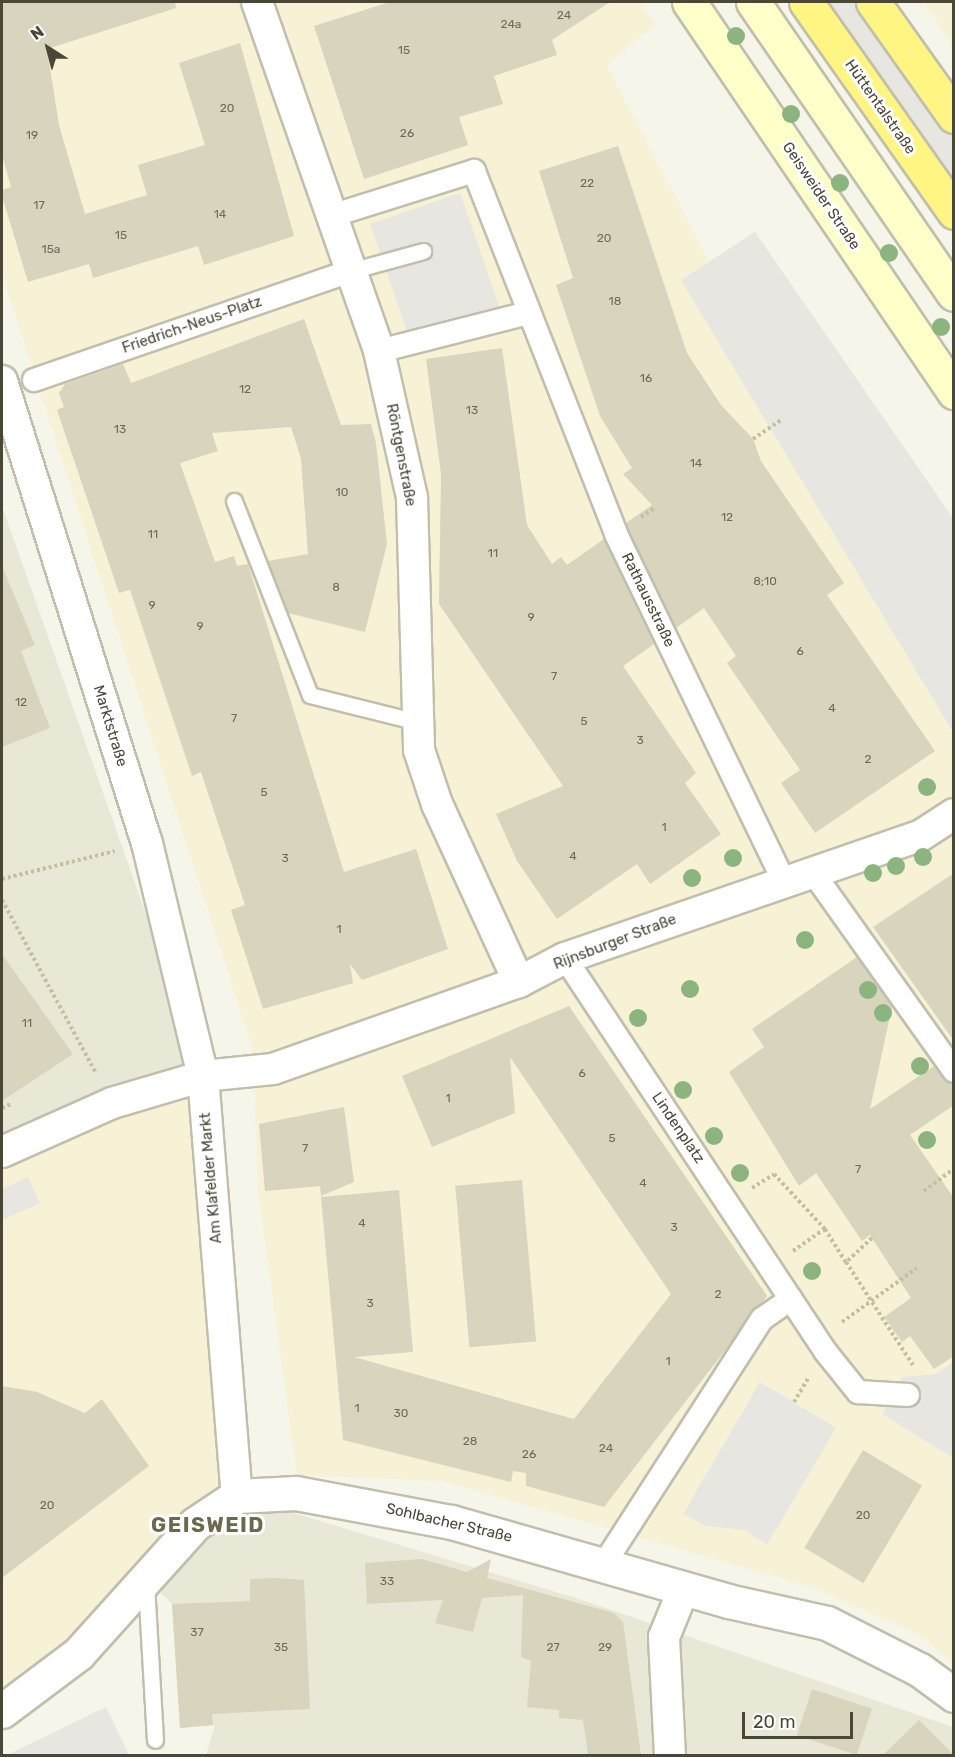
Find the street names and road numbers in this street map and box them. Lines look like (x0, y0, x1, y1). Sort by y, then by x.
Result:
street label: Hüttentalstraße (841, 56, 919, 158)
street label: Geisweider Straße (778, 139, 864, 253)
street label: Friedrich-Neus-Platz (120, 293, 264, 357)
street label: Röntgenstraße (382, 402, 420, 508)
street label: Rathausstraße (617, 550, 679, 650)
street label: Marktstraße (89, 683, 131, 769)
street label: Rijnsburger Straße (551, 910, 679, 974)
street label: Lindenplatz (648, 1089, 708, 1167)
street label: Am Klafelder Markt (196, 1112, 226, 1244)
street label: Sohlbacher Straße (384, 1500, 514, 1546)

